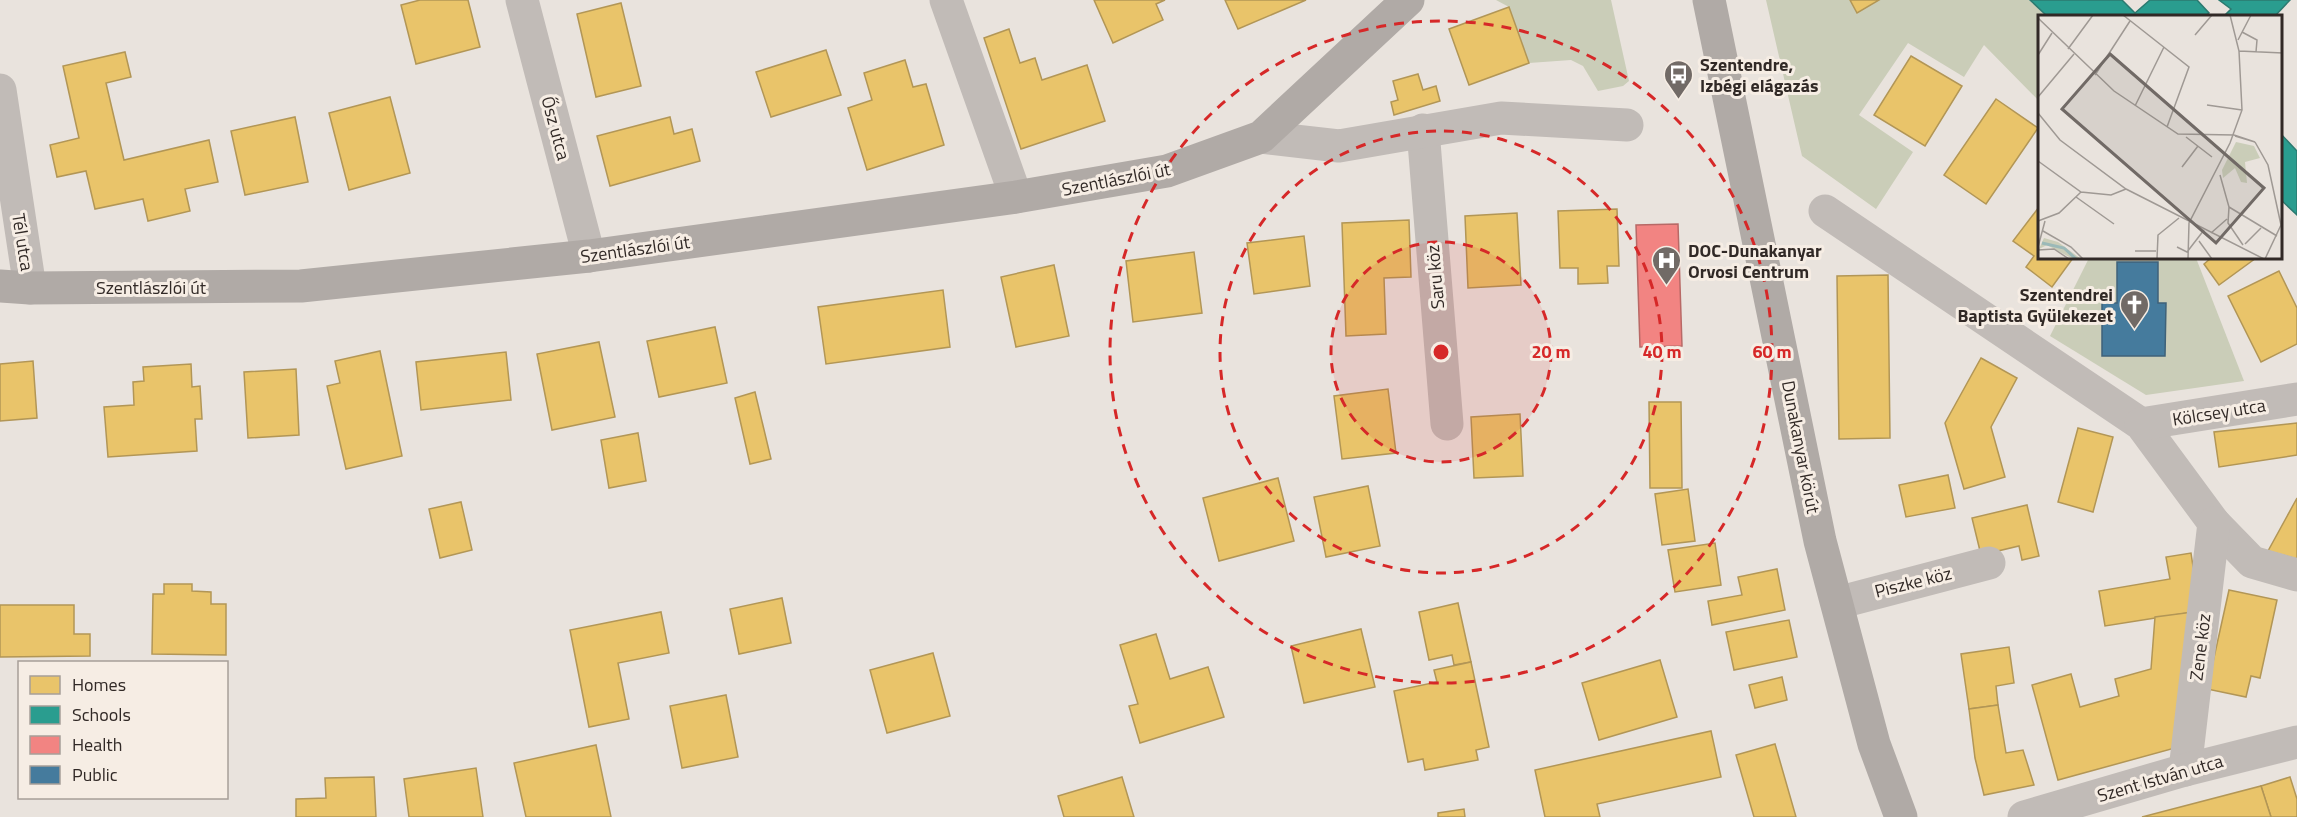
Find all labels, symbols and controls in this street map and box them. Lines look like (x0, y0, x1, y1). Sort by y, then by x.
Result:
inset map (2038, 15, 2282, 260)
place label: Szentendre, Izbégi elágazás (1700, 51, 1818, 99)
bus stop icon: Szentendre, Izbégi elágazás (1663, 58, 1695, 100)
street label: Ősz utca (535, 93, 577, 163)
street label: Szentlászlói út (1059, 155, 1173, 203)
street label: Tél utca (5, 211, 41, 273)
street label: Szentlászlói út (579, 228, 692, 270)
place label: DOC-Dunakanyar Orvosi Centrum (1688, 237, 1822, 285)
street label: Saru köz (1419, 244, 1451, 310)
hospital icon: DOC-Dunakanyar Orvosi Centrum (1651, 244, 1683, 286)
street label: Szentlászlói út (96, 274, 207, 301)
place label: Szentendrei Baptista Gyülekezet (1958, 281, 2113, 329)
church icon: Szentendrei Baptista Gyülekezet (2118, 288, 2150, 330)
text: 20 m (1531, 338, 1571, 365)
text: 40 m (1642, 338, 1682, 365)
text: 60 m (1752, 338, 1792, 365)
centre of rings (1431, 342, 1451, 362)
street label: Dunakanyar körút (1775, 378, 1827, 516)
street label: Kölcsey utca (2170, 391, 2268, 433)
street label: Piszke köz (1872, 559, 1954, 605)
street label: Zene köz (2182, 612, 2218, 682)
legend (18, 661, 228, 799)
text: Homes (72, 671, 126, 698)
text: Schools (72, 701, 131, 728)
text: Health (72, 731, 122, 758)
street label: Szent István utca (2094, 747, 2226, 809)
text: Public (72, 761, 118, 788)

